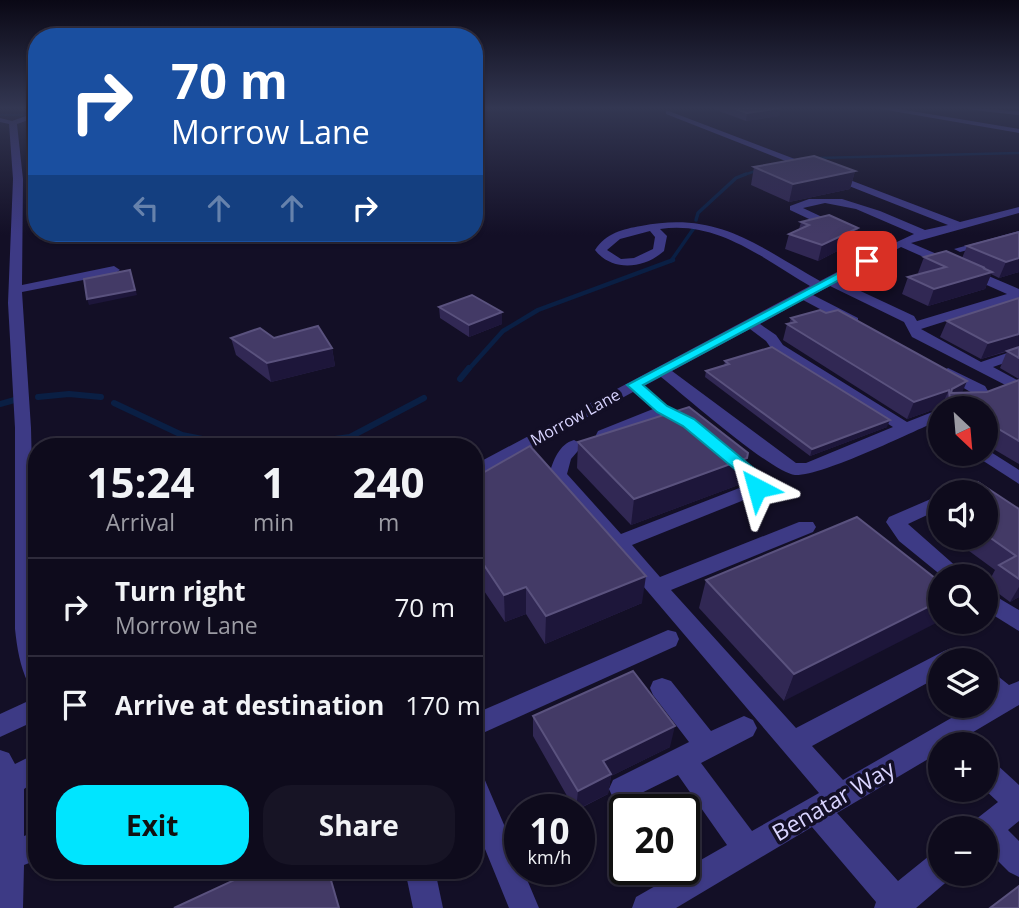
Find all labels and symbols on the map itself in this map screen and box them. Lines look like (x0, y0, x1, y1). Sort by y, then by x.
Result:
pin (837, 231, 897, 291)
street label: Morrow Lane (526, 383, 624, 451)
north arrow (928, 396, 998, 466)
position arrow (720, 451, 794, 525)
street label: Benatar Way (766, 752, 901, 848)
speed limit sign: 20 (609, 794, 700, 885)

